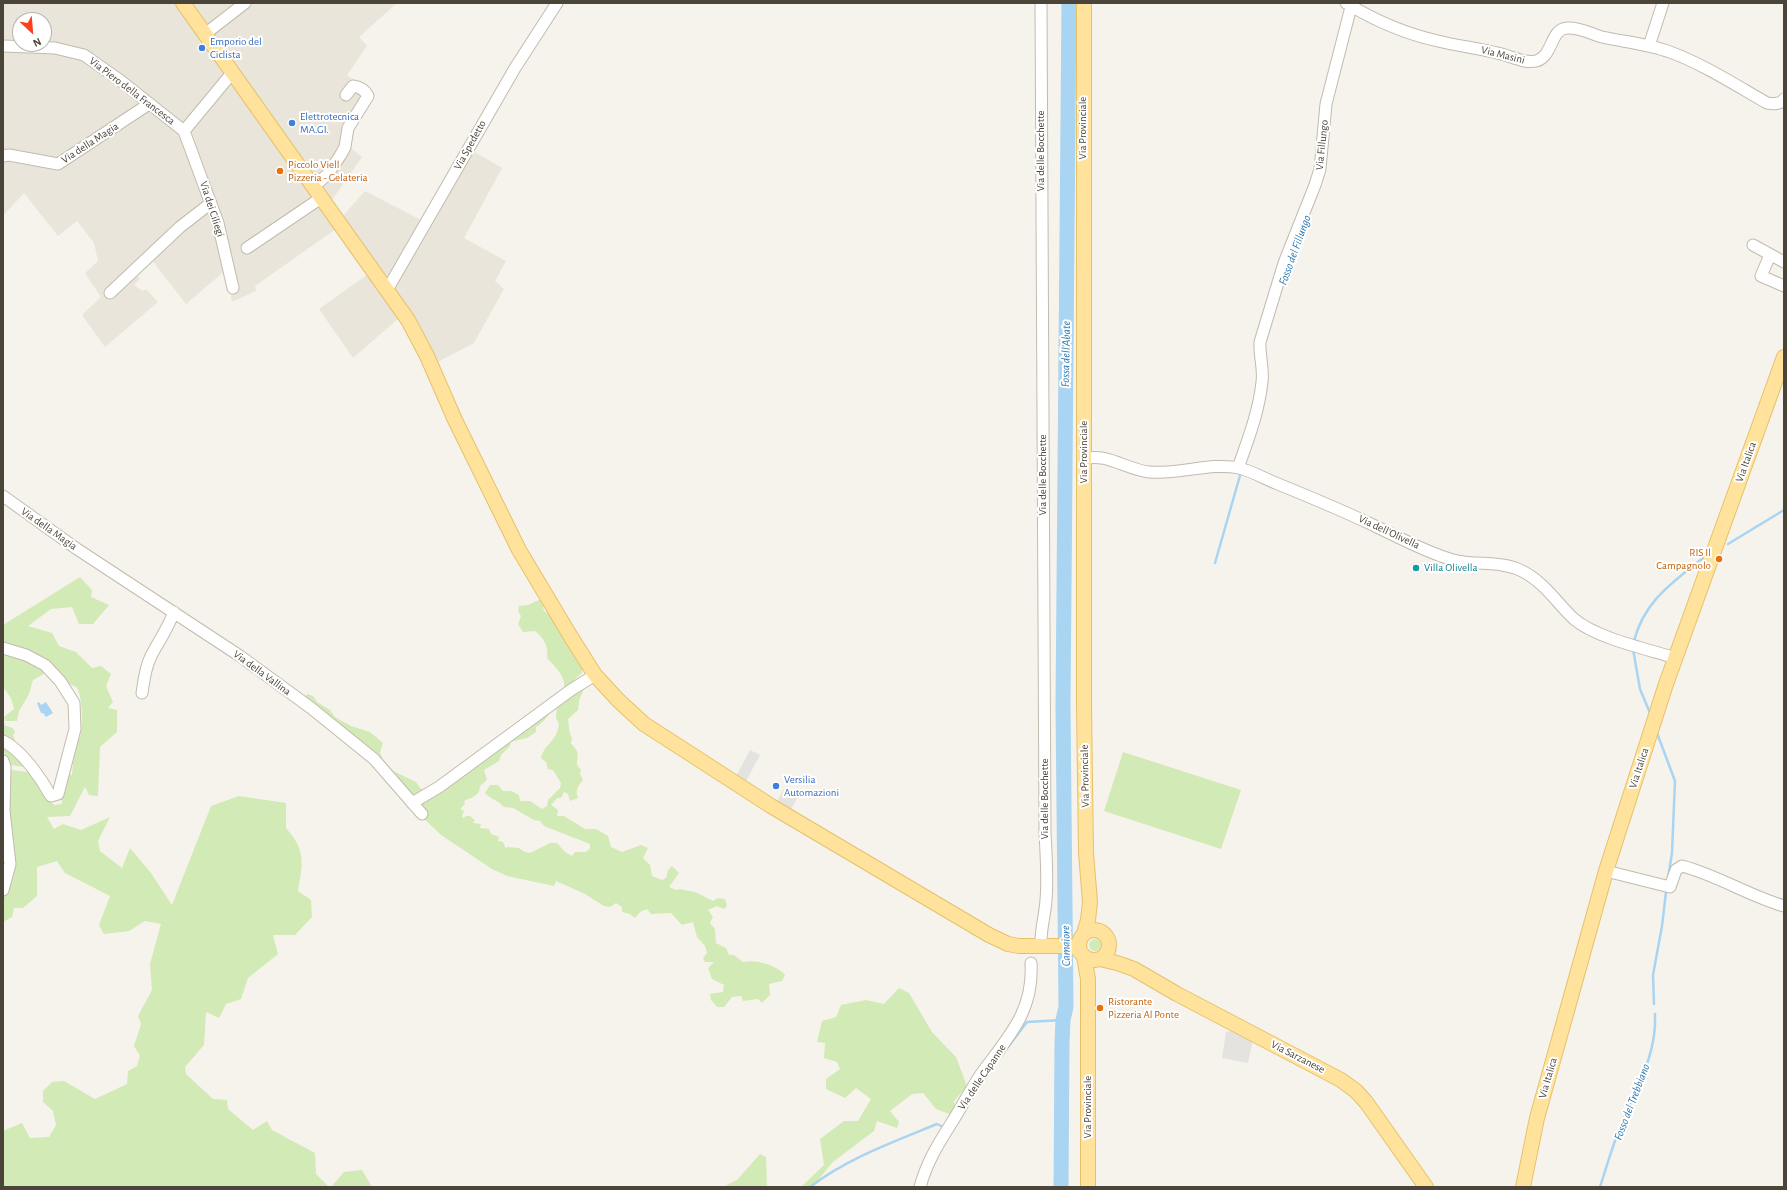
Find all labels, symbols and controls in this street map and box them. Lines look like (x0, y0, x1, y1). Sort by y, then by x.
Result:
north arrow (12, 12, 52, 52)
place label: Emporio del Ciclista (210, 35, 262, 61)
text: N (31, 36, 43, 49)
marker: Emporio del Ciclista (197, 43, 207, 53)
street label: Via Masini (1480, 43, 1526, 67)
street label: Via Piero della Francesca (86, 54, 178, 128)
street label: Via Provinciale (1076, 97, 1090, 159)
place label: Elettrotecnica MA.GI. (300, 110, 359, 136)
street label: Via delle Bocchette (1034, 110, 1048, 192)
marker: Elettrotecnica MA.GI. (287, 118, 297, 128)
street label: Via Spedetto (451, 118, 489, 172)
street label: Via Fillungo (1313, 119, 1331, 171)
street label: Via della Magia (59, 120, 121, 166)
place label: Piccolo Viell Pizzeria - Gelateria (288, 158, 368, 184)
marker: Piccolo Viell Pizzeria - Gelateria (275, 166, 285, 176)
street label: Via dei Ciliegi (197, 179, 227, 239)
water label: Fosso del Fillungo (1276, 213, 1314, 287)
water label: Fossa dell'Abate (1058, 321, 1074, 387)
street label: Via Provinciale (1077, 421, 1091, 483)
street label: Via delle Bocchette (1036, 434, 1050, 516)
street label: Via Italica (1733, 440, 1759, 484)
street label: Via della Magia (18, 505, 80, 553)
street label: Via dell'Olivella (1356, 512, 1422, 552)
place label: RIS Il Campagnolo (1656, 546, 1711, 572)
marker: RIS Il Campagnolo (1714, 554, 1724, 564)
place label: Villa Olivella (1424, 561, 1478, 575)
marker: Villa Olivella (1411, 563, 1421, 573)
street label: Via della Vallina (230, 648, 294, 698)
street label: Via Provinciale (1078, 744, 1092, 808)
street label: Via Italica (1626, 746, 1652, 790)
street label: Via delle Bocchette (1038, 758, 1052, 840)
place label: Versilia Automazioni (784, 773, 839, 799)
marker: Versilia Automazioni (771, 781, 781, 791)
water label: Camaiore (1058, 925, 1074, 967)
place label: Ristorante Pizzeria Al Ponte (1108, 995, 1179, 1021)
marker: Ristorante Pizzeria Al Ponte (1095, 1003, 1105, 1013)
street label: Via Sarzanese (1269, 1038, 1327, 1076)
street label: Via delle Capanne (955, 1042, 1009, 1112)
street label: Via Italica (1536, 1056, 1560, 1100)
water label: Fosso del Trebbiano (1611, 1062, 1653, 1142)
street label: Via Provinciale (1081, 1076, 1095, 1138)

